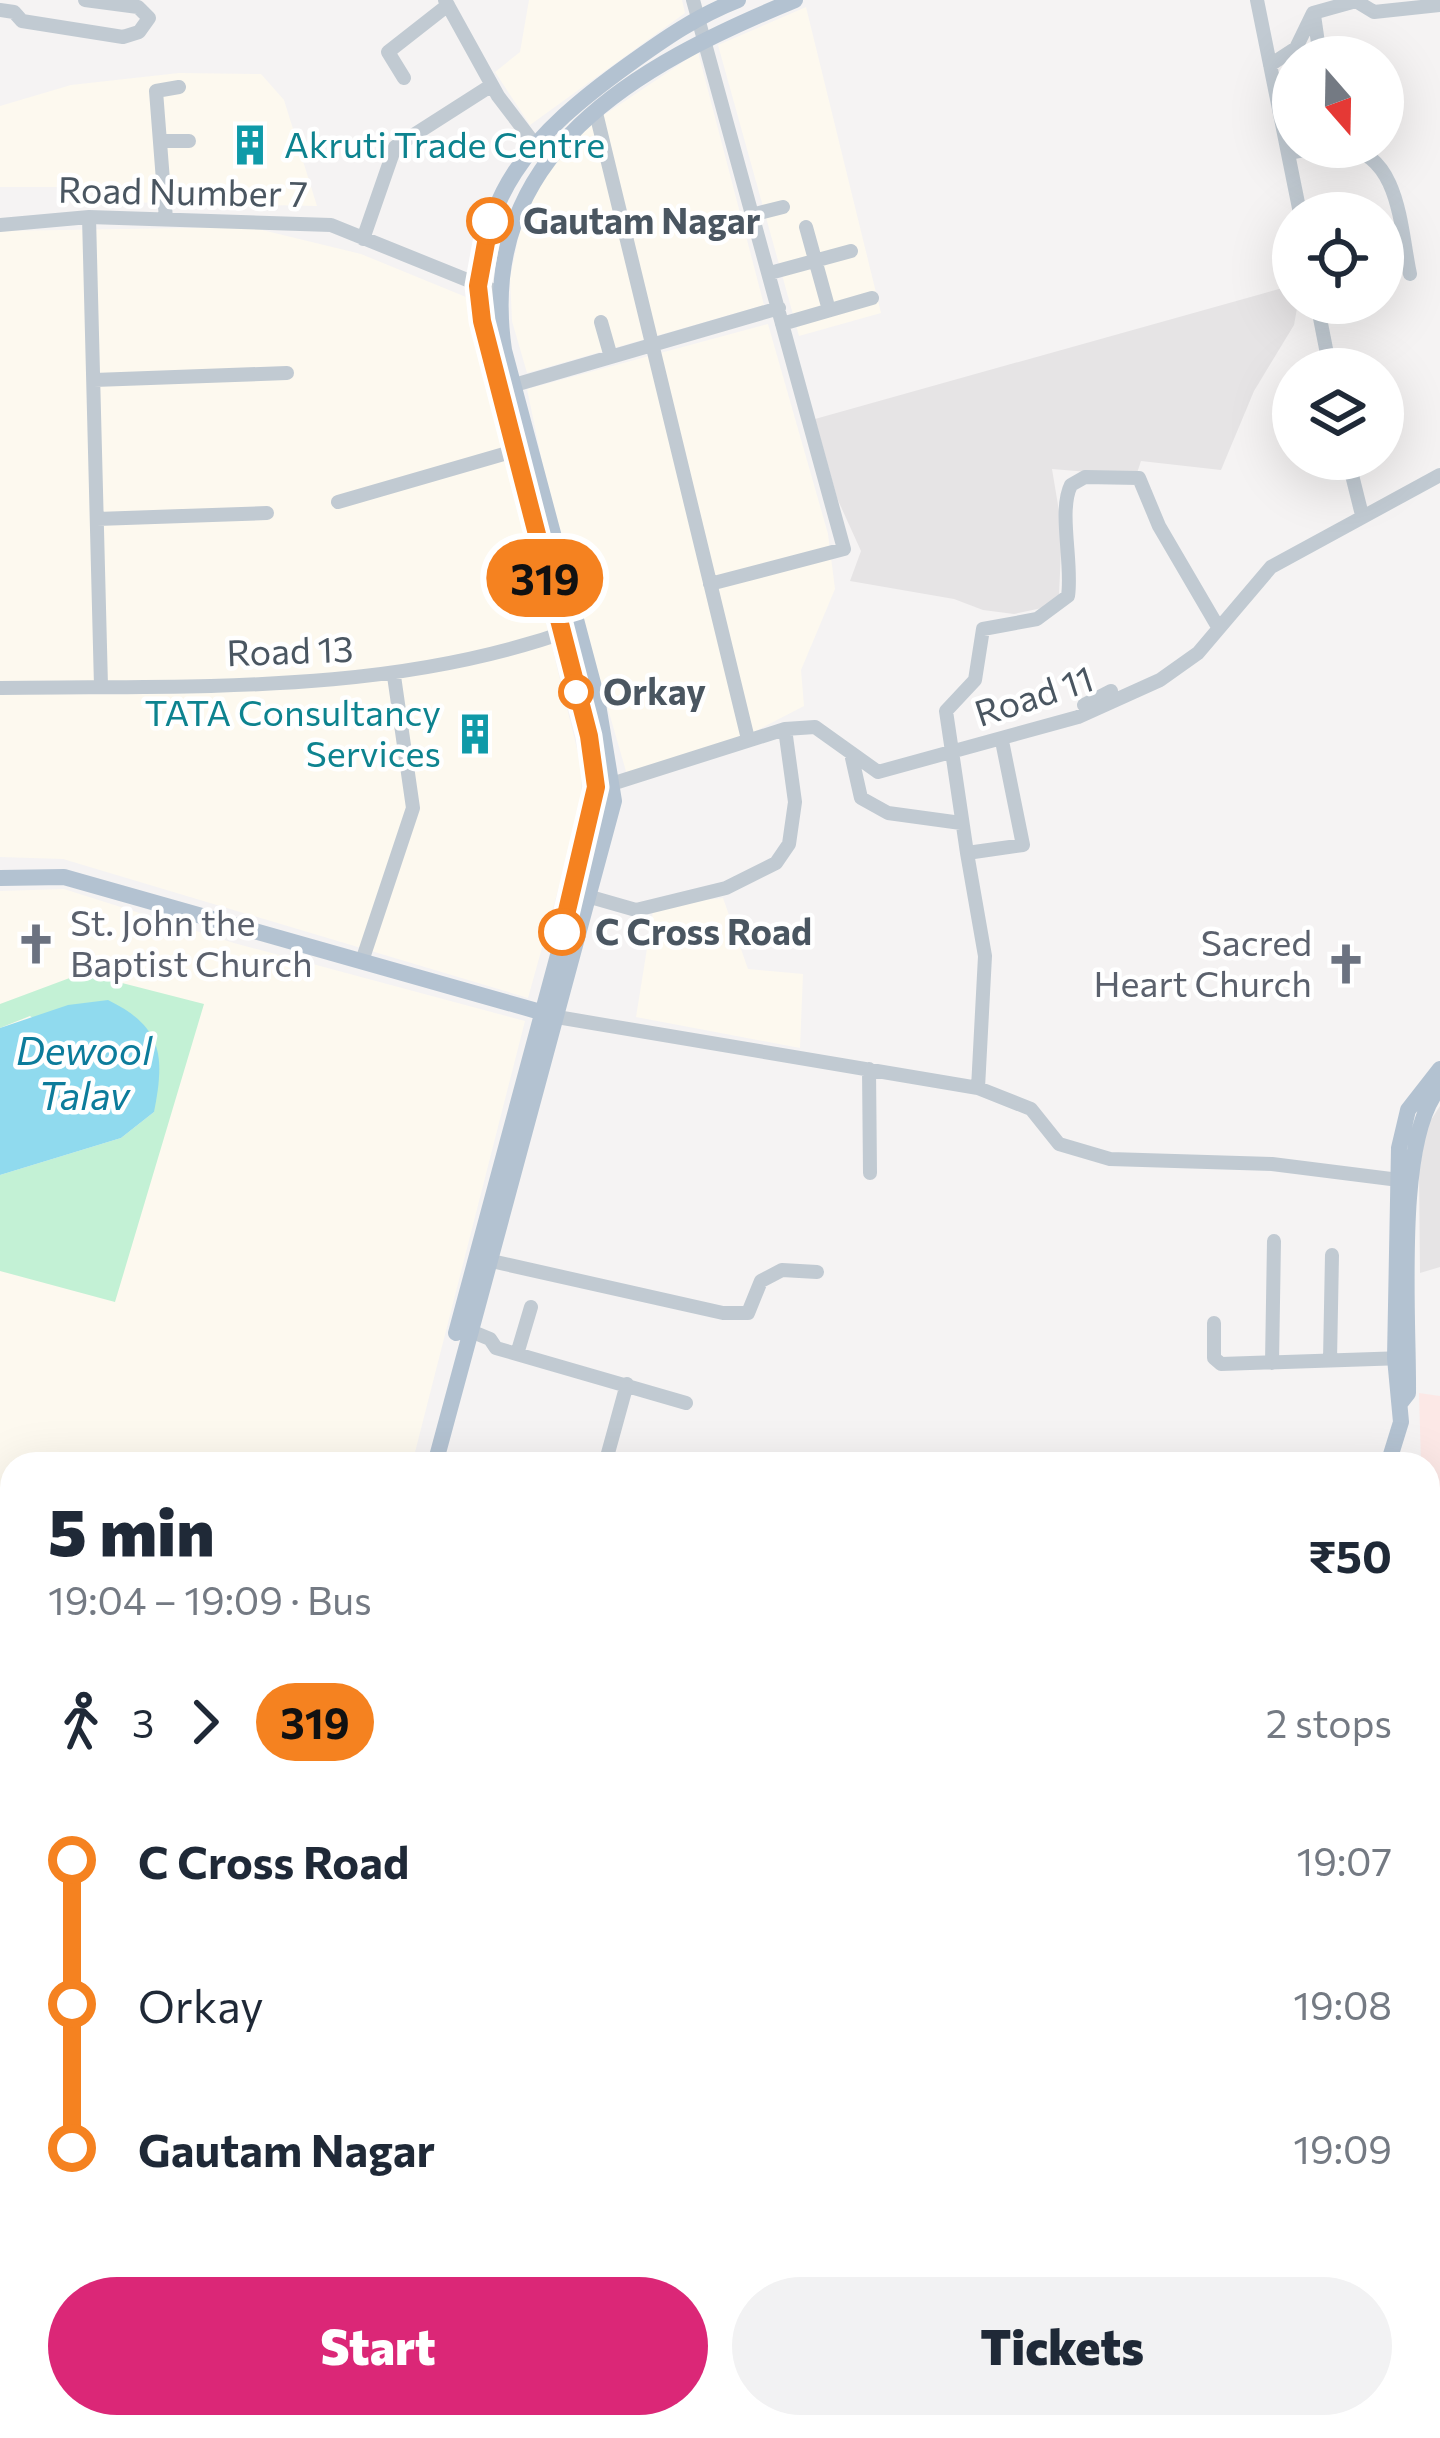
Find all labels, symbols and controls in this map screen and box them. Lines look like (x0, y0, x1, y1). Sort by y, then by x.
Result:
north arrow (1272, 36, 1404, 168)
map controls (1272, 36, 1404, 480)
place label: Akruti Trade Centre (284, 121, 605, 165)
building icon: Akruti Trade Centre (227, 122, 273, 168)
street label: Road Number 7 (58, 166, 309, 214)
button: locate (1272, 192, 1404, 324)
place label: Gautam Nagar (523, 197, 761, 241)
marker: Gautam Nagar (468, 199, 512, 243)
button: layers (1272, 348, 1404, 480)
line badge: 319 (476, 539, 614, 617)
text: 319 (510, 552, 580, 604)
street label: Road 13 (226, 625, 354, 673)
street label: Road 11 (969, 654, 1098, 734)
place label: Orkay (603, 668, 706, 712)
marker: Orkay (560, 676, 592, 708)
place label: TATA Consultancy Services (145, 689, 441, 774)
building icon: TATA Consultancy Services (452, 711, 498, 757)
place label: St. John the Baptist Church (70, 899, 313, 984)
place label: C Cross Road (595, 908, 812, 952)
marker: C Cross Road (540, 910, 584, 954)
place label: Sacred Heart Church (1094, 919, 1312, 1004)
church icon: St. John the Baptist Church (13, 921, 59, 967)
church icon: Sacred Heart Church (1323, 941, 1369, 987)
water label: Dewool Talav (16, 1025, 153, 1118)
text: 5 min (48, 1489, 215, 1570)
text: ₹50 (1308, 1527, 1392, 1582)
text: 19:04 – 19:09 · Bus (48, 1575, 372, 1623)
icon: walk (48, 1689, 114, 1755)
icon: forward (172, 1689, 238, 1755)
text: 319 (280, 1696, 350, 1748)
text: 3 (132, 1698, 154, 1746)
text: 2 stops (1266, 1698, 1392, 1746)
text: C Cross Road (138, 1833, 409, 1888)
text: 19:07 (1297, 1836, 1392, 1884)
text: Orkay (138, 1977, 263, 2032)
text: 19:08 (1293, 1980, 1392, 2028)
text: Gautam Nagar (138, 2121, 435, 2176)
text: 19:09 (1293, 2124, 1392, 2172)
button: Start (48, 2277, 708, 2415)
button: Tickets (732, 2277, 1392, 2415)

